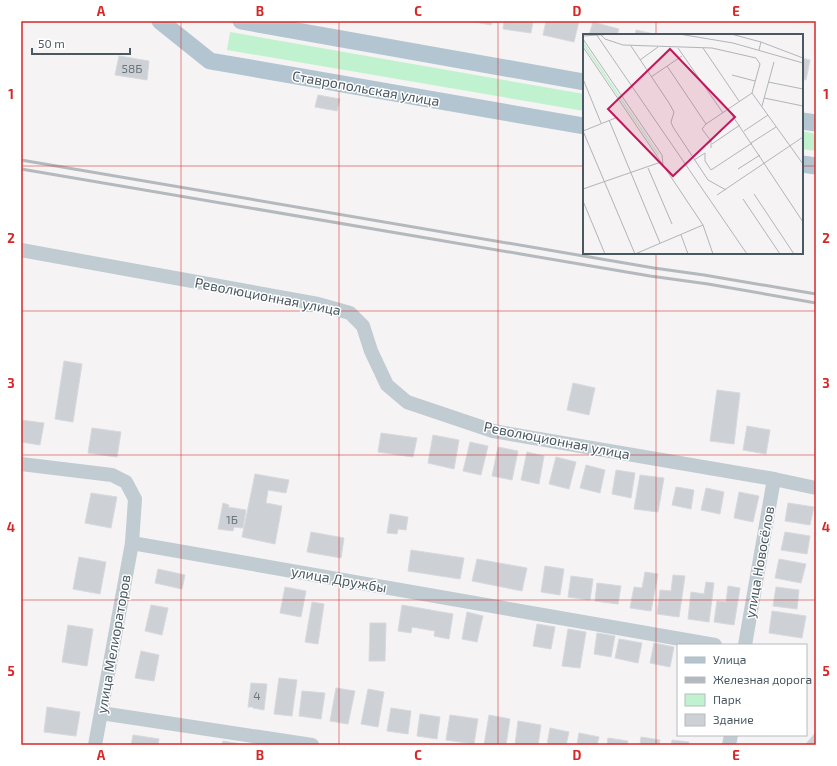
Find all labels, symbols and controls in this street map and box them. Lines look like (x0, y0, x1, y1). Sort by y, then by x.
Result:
text: A (97, 3, 106, 19)
text: B (256, 3, 264, 19)
text: C (414, 3, 422, 19)
text: D (573, 3, 582, 19)
text: E (732, 3, 740, 19)
scale bar (32, 30, 130, 56)
inset map (583, 34, 803, 254)
text: 50 m (38, 36, 65, 50)
house number: 58Б (122, 61, 142, 75)
street label: Ставропольская улица (291, 67, 441, 109)
text: 1 (8, 86, 14, 102)
text: 1 (823, 86, 829, 102)
text: 2 (7, 230, 15, 246)
text: 2 (822, 230, 830, 246)
street label: Революционная улица (193, 273, 343, 319)
text: 3 (7, 375, 15, 391)
text: 3 (822, 375, 830, 391)
street label: Революционная улица (482, 417, 632, 463)
street label: улица Новосёлов (741, 505, 777, 619)
house number: 1Б (226, 512, 238, 526)
text: 4 (7, 519, 15, 535)
text: 4 (822, 519, 830, 535)
street label: улица Дружбы (290, 562, 388, 596)
street label: улица Мелиораторов (92, 573, 134, 715)
legend (677, 644, 807, 736)
text: Улица (713, 652, 746, 666)
text: 5 (7, 663, 15, 679)
text: 5 (822, 663, 830, 679)
text: Железная дорога (713, 672, 812, 686)
house number: 4 (253, 688, 261, 702)
text: Парк (713, 692, 742, 706)
text: Здание (713, 712, 754, 726)
text: A (97, 747, 106, 763)
text: B (256, 747, 264, 763)
text: C (414, 747, 422, 763)
text: D (573, 747, 582, 763)
text: E (732, 747, 740, 763)

